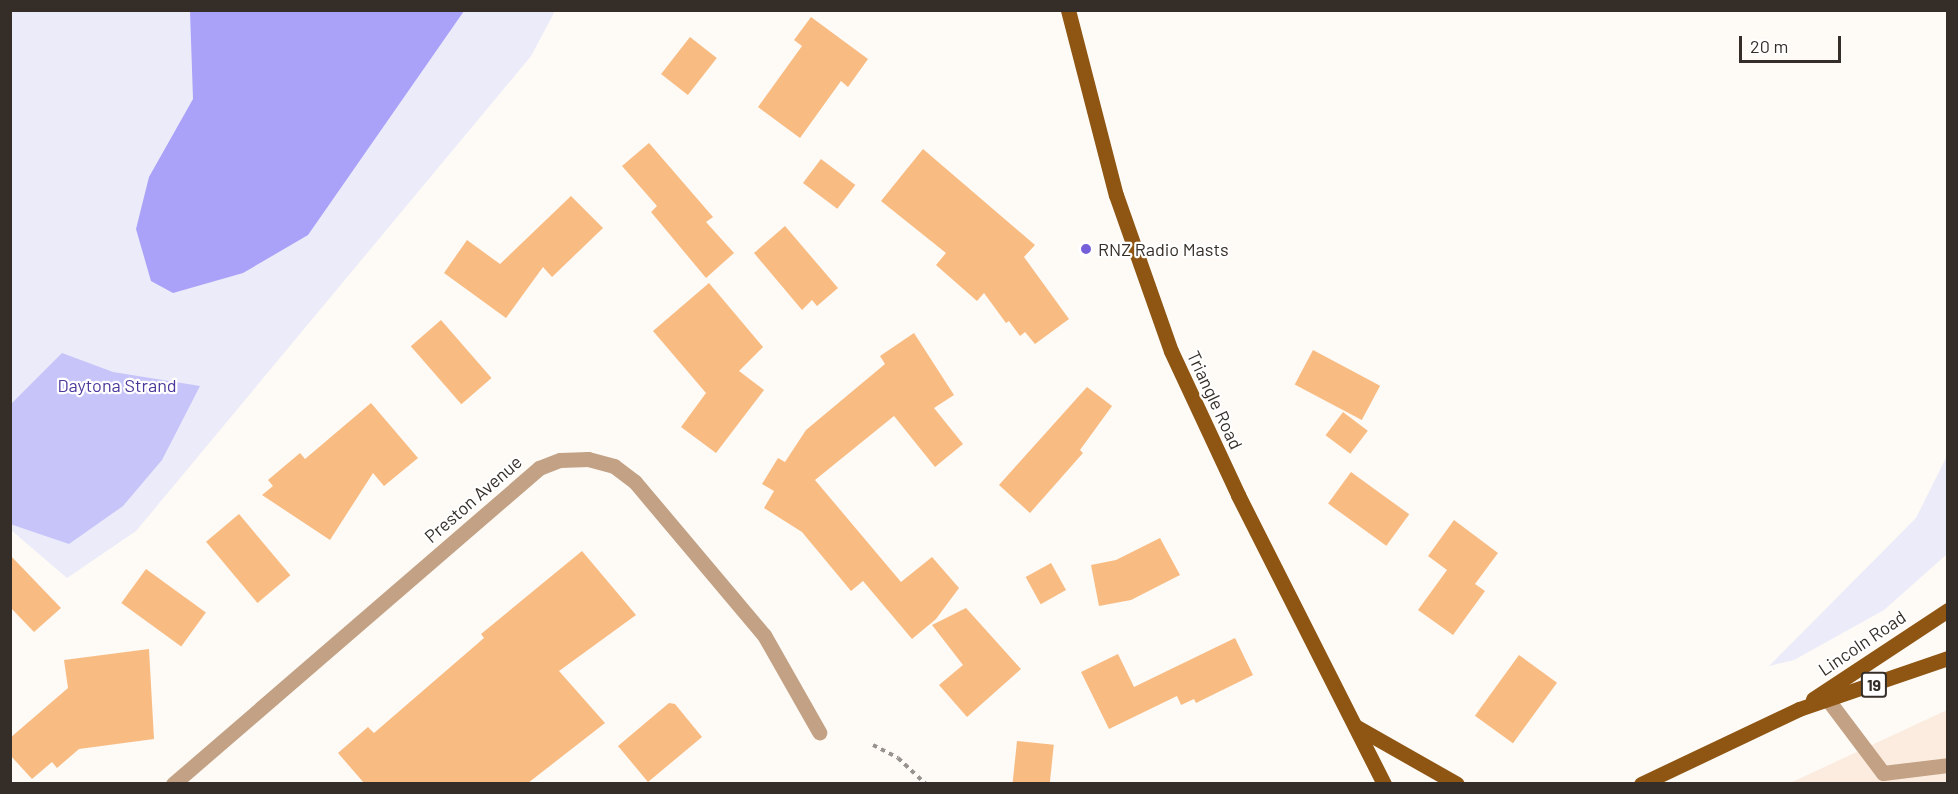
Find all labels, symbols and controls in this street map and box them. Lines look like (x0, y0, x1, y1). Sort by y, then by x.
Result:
scale bar (1742, 24, 1844, 62)
text: 20 m (1750, 35, 1788, 57)
place label: RNZ Radio Masts (1098, 238, 1229, 260)
marker: RNZ Radio Masts (1079, 242, 1093, 256)
street label: Triangle Road (1183, 347, 1247, 453)
park label: Daytona Strand (57, 374, 177, 396)
street label: Preston Avenue (420, 451, 526, 547)
street label: Lincoln Road (1814, 606, 1910, 680)
road number: 19 (1860, 672, 1888, 698)

